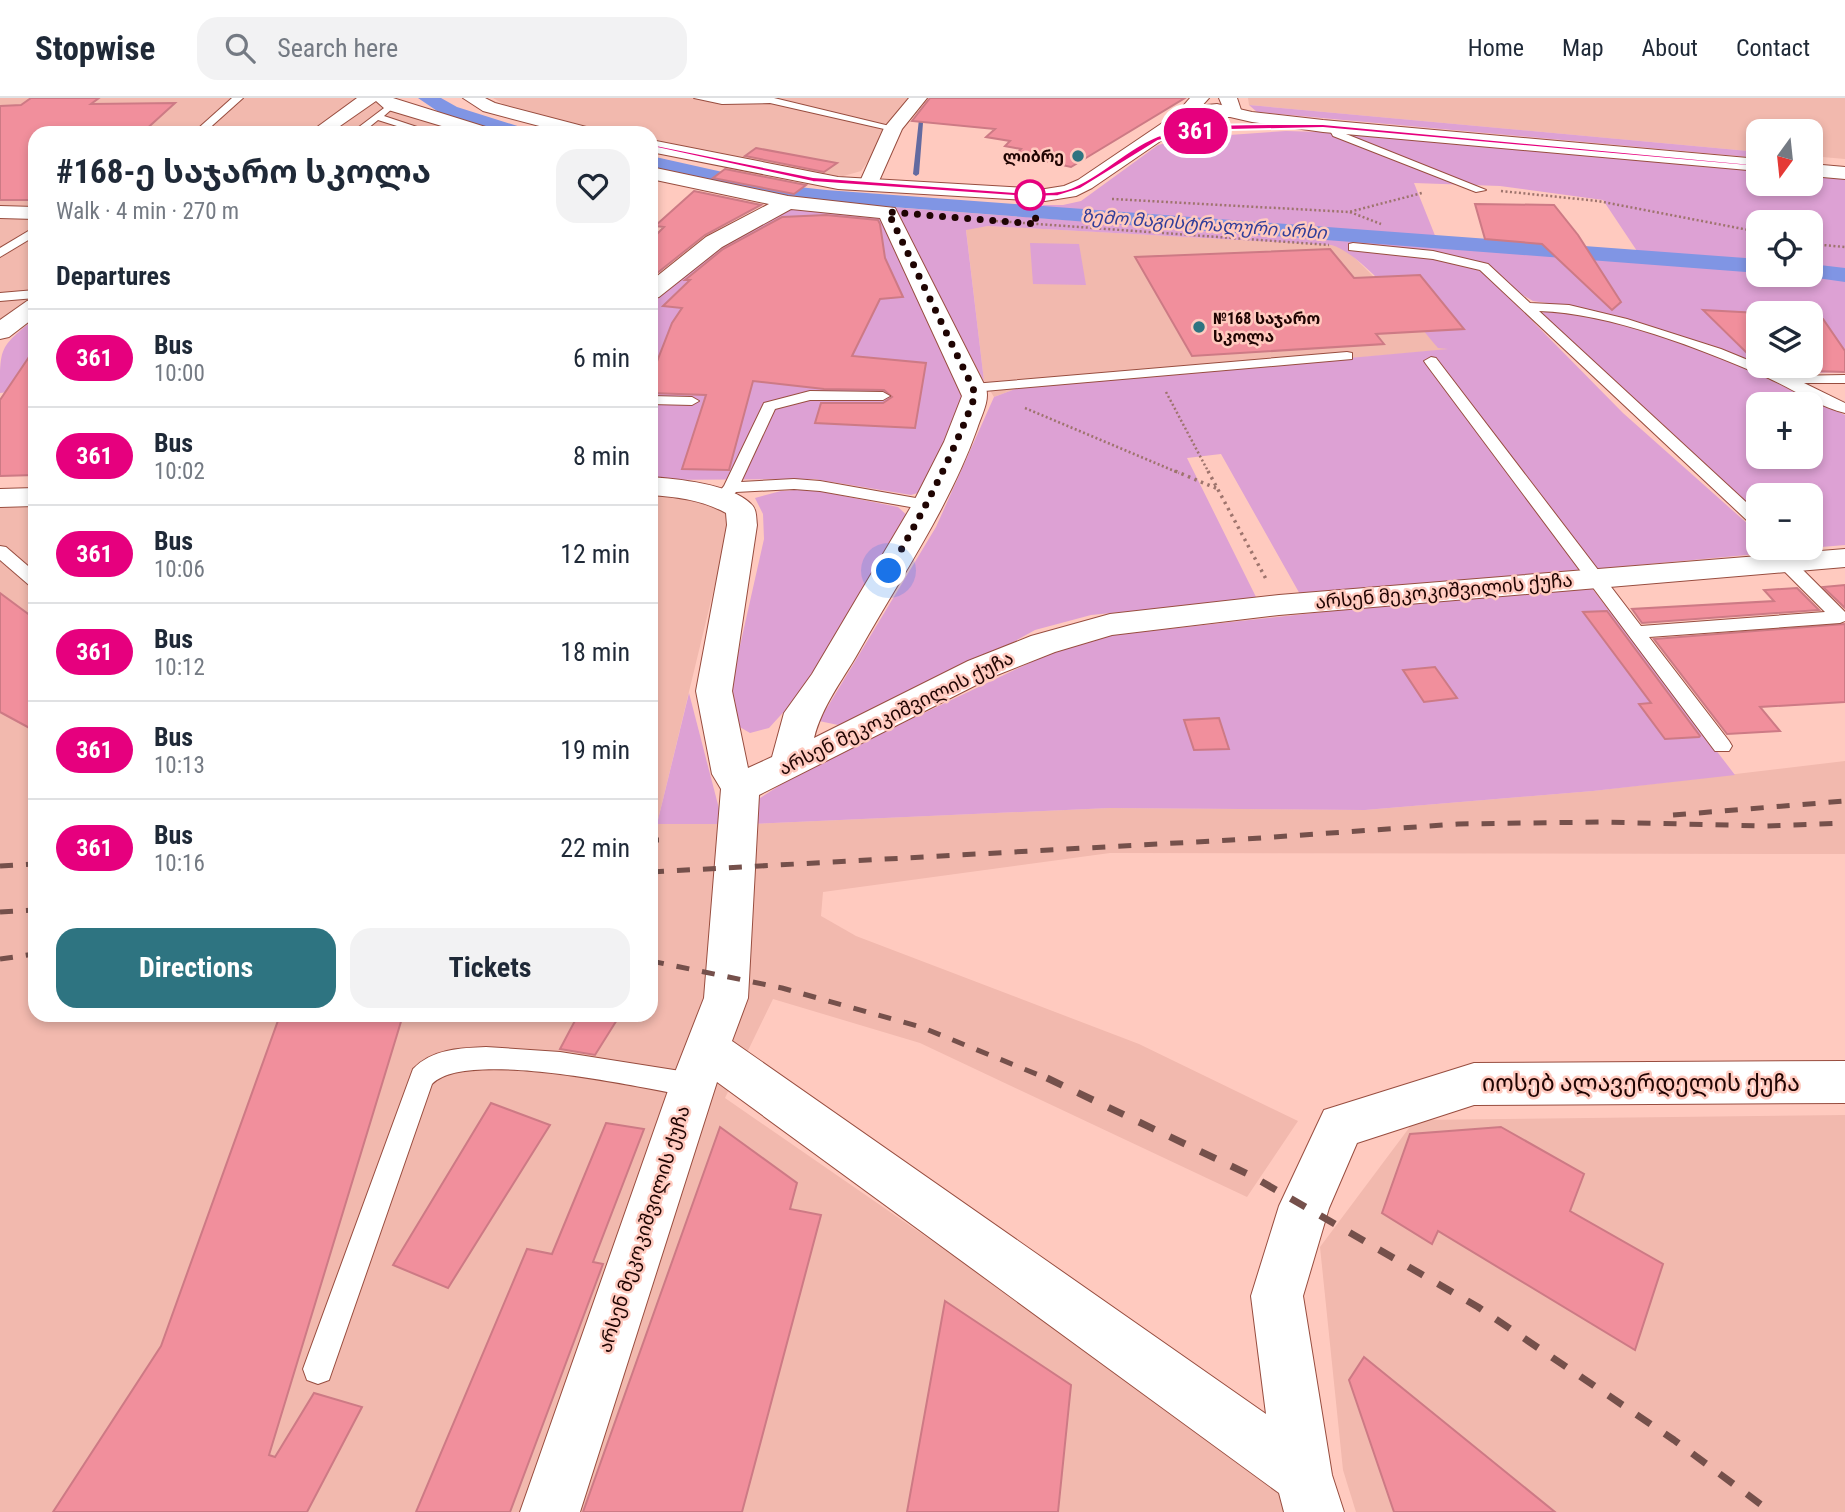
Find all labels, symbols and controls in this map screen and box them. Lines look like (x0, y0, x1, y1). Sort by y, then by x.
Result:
search box (197, 17, 687, 80)
text: Stopwise (35, 29, 155, 68)
icon: search (221, 29, 259, 67)
text: Search here (277, 33, 398, 63)
text: Home (1468, 34, 1524, 62)
text: Map (1562, 34, 1604, 62)
text: About (1642, 34, 1698, 62)
text: Contact (1736, 34, 1810, 62)
line badge: 361 (1156, 108, 1236, 154)
text: 361 (1178, 117, 1214, 145)
north arrow (1746, 119, 1824, 196)
map controls (1746, 119, 1823, 560)
place label: ლიბრე (1003, 147, 1064, 167)
marker: ლიბრე (1070, 148, 1086, 164)
button: heart (556, 149, 630, 223)
text: #168-ე საჯარო სკოლა (56, 152, 431, 191)
unlabelled marker (1015, 180, 1045, 210)
text: Walk · 4 min · 270 m (56, 198, 239, 225)
water label: ზემო მაგისტრალური არხი (1081, 205, 1328, 244)
button: locate (1746, 210, 1823, 287)
text: Departures (56, 261, 171, 291)
button: layers (1746, 301, 1823, 378)
place label: №168 საჯარო სკოლა (1213, 309, 1320, 347)
marker: №168 საჯარო სკოლა (1191, 319, 1207, 335)
text: Bus (154, 330, 193, 360)
text: 6 min (573, 343, 630, 373)
text: 361 (76, 344, 113, 372)
text: 10:00 (154, 360, 205, 387)
button: + (1746, 392, 1823, 469)
text: Bus (154, 428, 193, 458)
text: 8 min (573, 441, 630, 471)
text: 361 (76, 442, 113, 470)
text: 10:02 (154, 458, 205, 485)
button: − (1746, 483, 1823, 560)
text: Bus (154, 526, 193, 556)
text: 12 min (560, 539, 630, 569)
text: 361 (76, 540, 113, 568)
your location (871, 553, 906, 588)
text: 10:06 (154, 556, 205, 583)
street label: არსენ მეკოკიშვილის ქუჩა (1314, 568, 1574, 615)
text: Bus (154, 624, 193, 654)
text: 18 min (560, 637, 630, 667)
text: 361 (76, 638, 113, 666)
street label: არსენ მეკოკიშვილის ქუჩა (775, 646, 1018, 781)
text: 10:12 (154, 654, 205, 681)
text: Bus (154, 722, 193, 752)
text: 19 min (560, 735, 630, 765)
text: 361 (76, 736, 113, 764)
text: 10:13 (154, 752, 205, 779)
text: Bus (154, 820, 193, 850)
text: 22 min (560, 833, 630, 863)
text: 361 (76, 834, 113, 862)
text: 10:16 (154, 850, 205, 877)
button: Directions (56, 928, 336, 1008)
button: Tickets (350, 928, 630, 1008)
street label: იოსებ ალავერდელის ქუჩა (1482, 1070, 1800, 1097)
street label: არსენ მეკოკიშვილის ქუჩა (593, 1103, 696, 1356)

